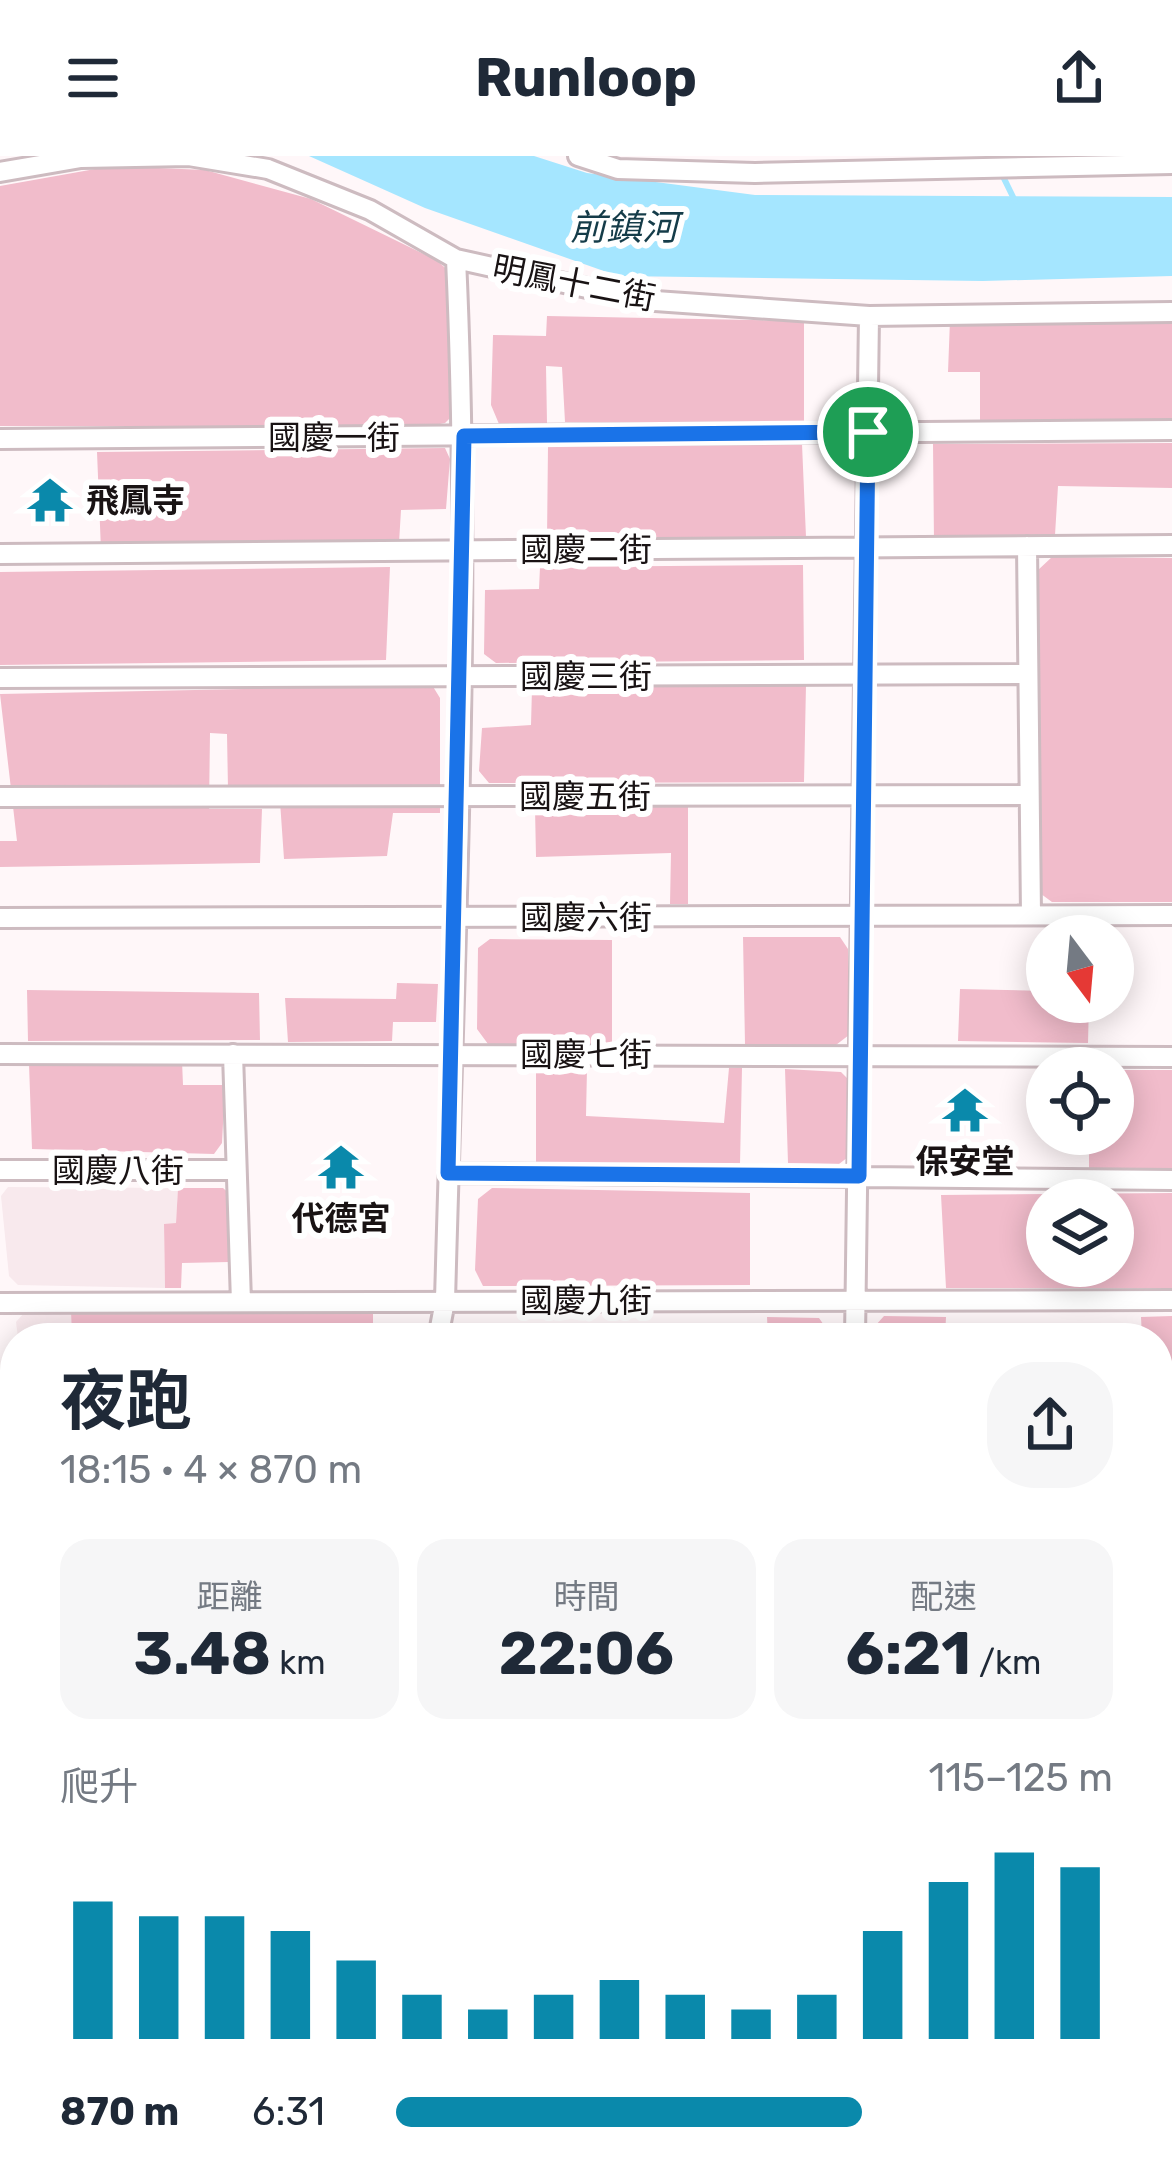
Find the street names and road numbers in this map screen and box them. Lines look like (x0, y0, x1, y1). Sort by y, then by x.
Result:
street label: 明鳳十二街 (489, 248, 659, 318)
street label: 國慶一街 (268, 418, 400, 457)
street label: 國慶二街 (520, 530, 652, 569)
street label: 國慶三街 (520, 657, 652, 696)
street label: 國慶五街 (519, 777, 651, 816)
street label: 國慶六街 (520, 898, 652, 937)
street label: 國慶七街 (520, 1035, 652, 1074)
street label: 國慶八街 (52, 1151, 184, 1190)
street label: 國慶九街 (520, 1281, 652, 1320)

